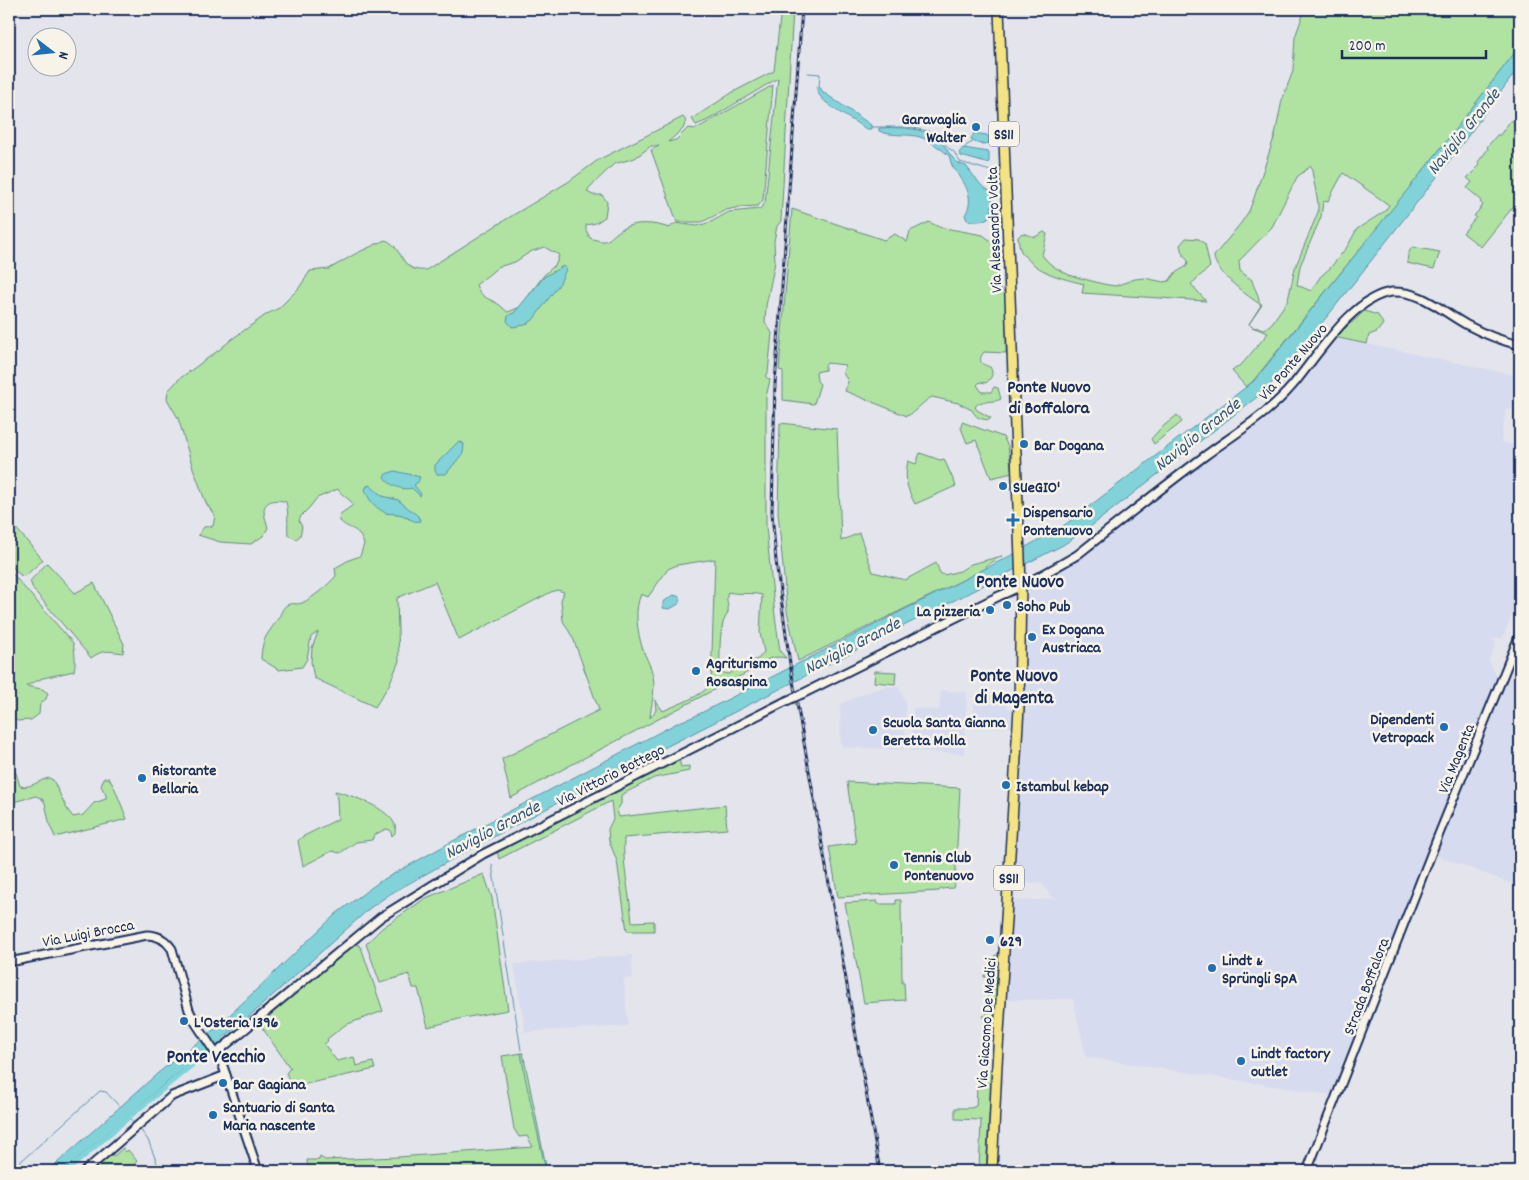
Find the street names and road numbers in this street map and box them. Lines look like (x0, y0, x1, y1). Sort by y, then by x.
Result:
road number: SS11 (989, 122, 1019, 146)
street label: Via Alessandro Volta (982, 166, 1009, 293)
street label: Via Ponte Nuovo (1254, 319, 1334, 406)
street label: Via Magenta (1433, 720, 1482, 797)
street label: Via Vittorio Bottego (553, 739, 669, 813)
road number: SS11 (994, 866, 1024, 890)
street label: Via Luigi Brocca (41, 914, 137, 955)
street label: Strada Boffalora (1338, 934, 1397, 1039)
street label: Via Giacomo De Medici (971, 957, 1004, 1089)

